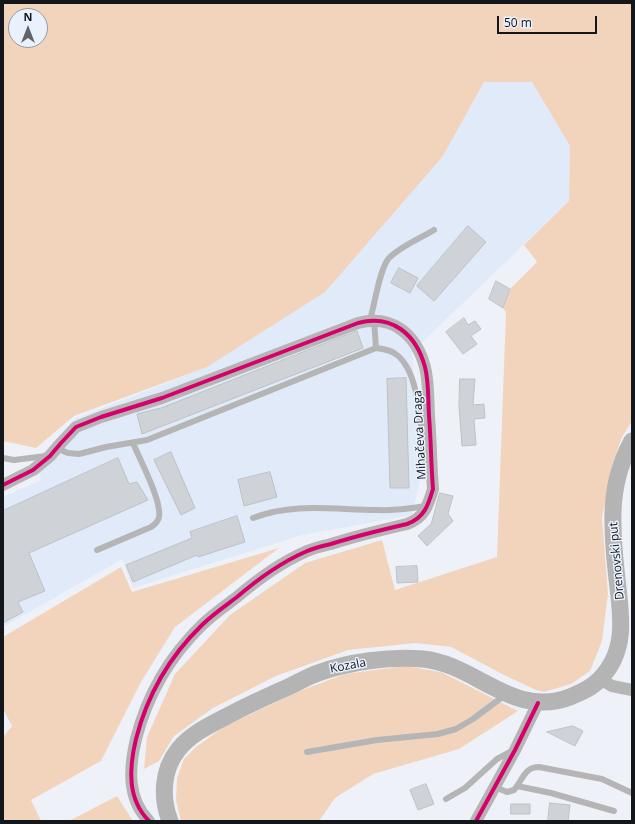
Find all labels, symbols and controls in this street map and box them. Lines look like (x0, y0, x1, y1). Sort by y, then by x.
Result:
north arrow (8, 8, 48, 48)
scale bar (499, 8, 599, 34)
text: N (24, 9, 32, 24)
text: 50 m (504, 14, 532, 31)
street label: Mihačeva Draga (410, 390, 430, 480)
street label: Drenovski put (606, 521, 628, 601)
street label: Kozala (329, 655, 367, 677)

